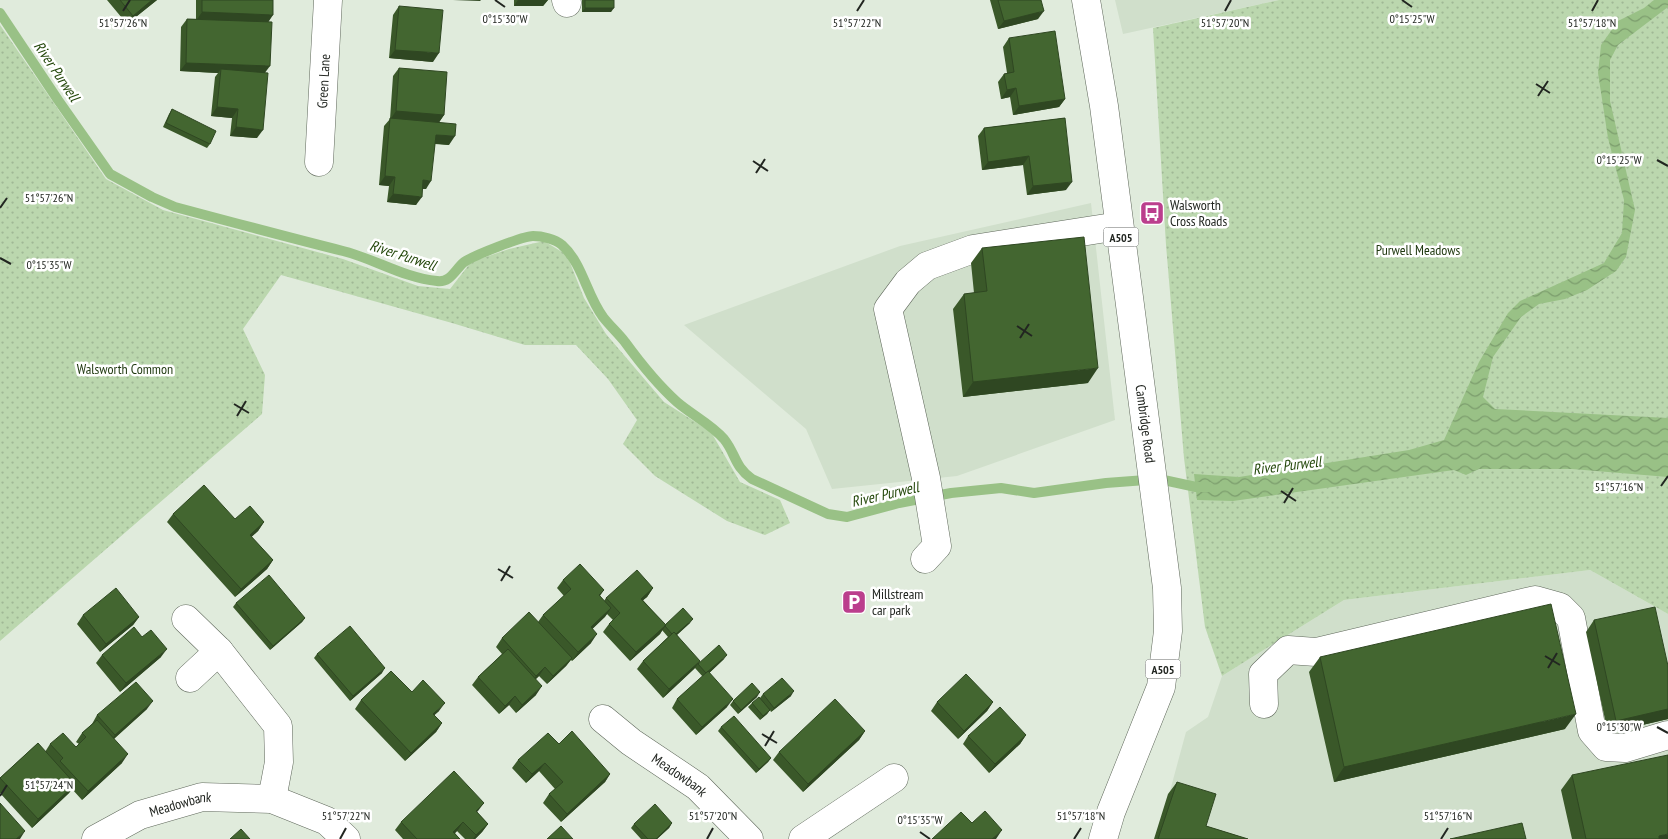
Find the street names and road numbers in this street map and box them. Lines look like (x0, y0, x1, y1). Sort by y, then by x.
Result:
street label: Green Lane (313, 53, 334, 109)
road number: A505 (1104, 228, 1138, 246)
street label: Cambridge Road (1132, 384, 1160, 464)
road number: A505 (1146, 660, 1180, 679)
street label: Meadowbank (648, 749, 712, 801)
street label: Meadowbank (147, 788, 212, 821)

